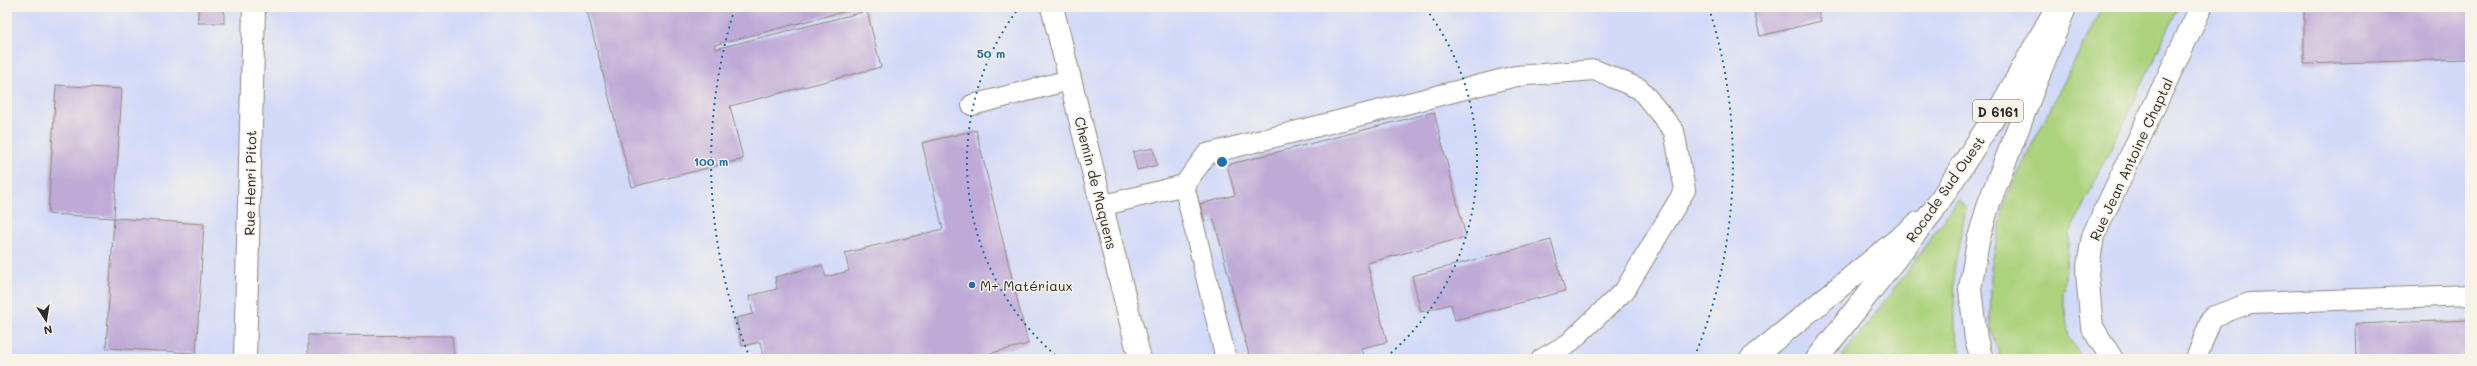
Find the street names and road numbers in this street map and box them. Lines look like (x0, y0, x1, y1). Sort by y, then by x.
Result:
street label: Rue Jean Antoine Chaptal (2085, 74, 2177, 244)
road number: D 6161 (1973, 100, 2023, 122)
street label: Chemin de Maquens (1070, 115, 1122, 251)
street label: Rue Henri Pitot (240, 130, 260, 236)
street label: Rocade Sud Ouest (1901, 132, 1989, 246)

